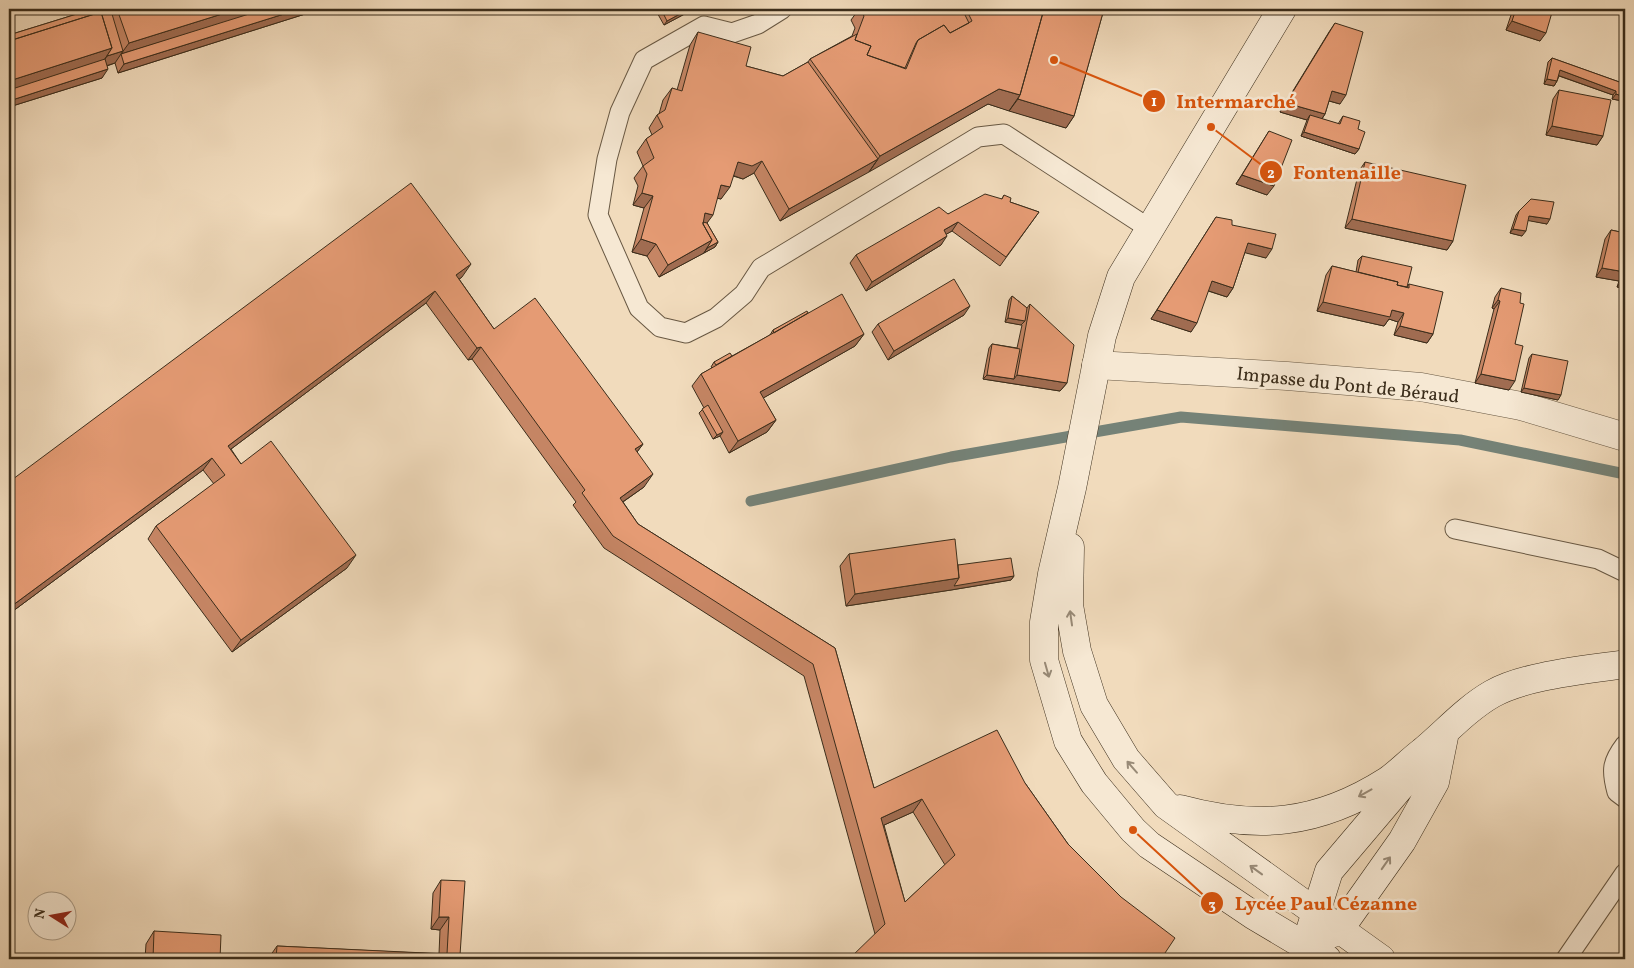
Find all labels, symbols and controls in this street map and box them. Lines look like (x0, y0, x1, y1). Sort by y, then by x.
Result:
callout: Intermarché (1141, 83, 1306, 118)
text: Intermarché (1176, 89, 1296, 117)
text: 1 (1151, 92, 1157, 113)
callout: Fontenaille (1258, 155, 1411, 190)
text: Fontenaille (1293, 160, 1401, 188)
text: 2 (1267, 164, 1275, 185)
street label: Impasse du Pont de Béraud (1235, 361, 1461, 411)
one-way arrow (1066, 610, 1076, 626)
one-way arrow (1043, 662, 1053, 678)
one-way arrow (1126, 760, 1138, 773)
one-way arrow (1358, 789, 1372, 799)
one-way arrow (1381, 856, 1391, 870)
one-way arrow (1249, 865, 1263, 875)
callout: Lycée Paul Cézanne (1200, 886, 1427, 921)
north arrow (28, 890, 78, 940)
text: Lycée Paul Cézanne (1235, 891, 1417, 919)
text: 3 (1208, 895, 1216, 916)
text: N (30, 907, 51, 921)

